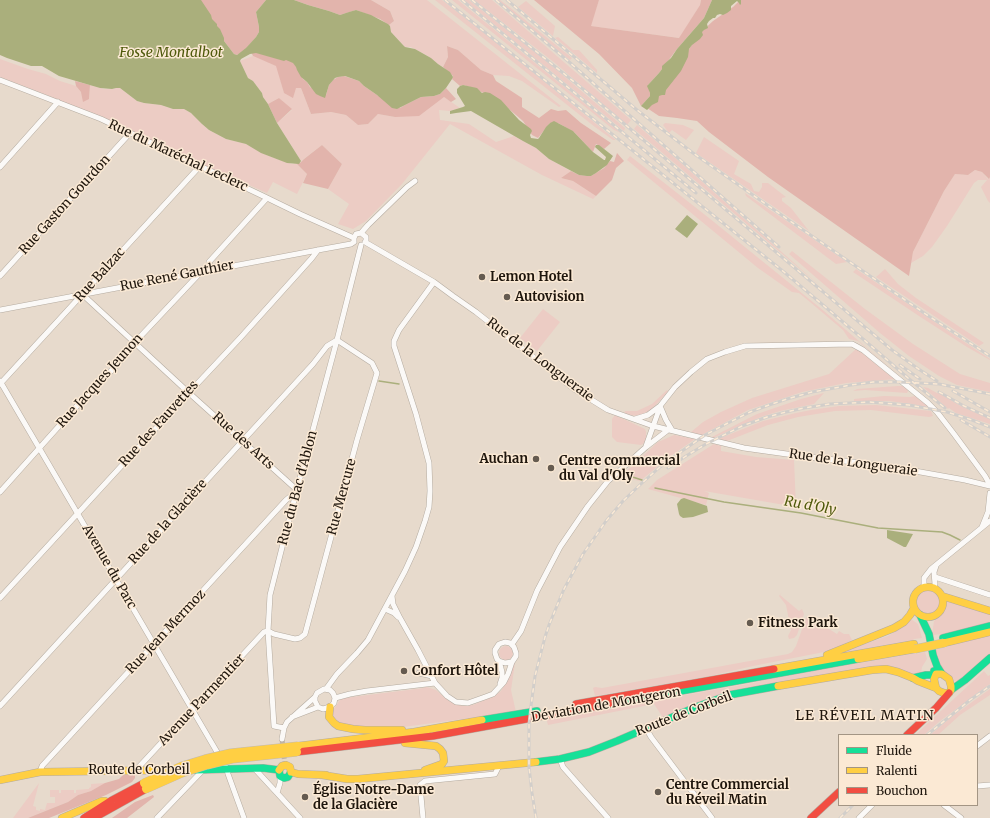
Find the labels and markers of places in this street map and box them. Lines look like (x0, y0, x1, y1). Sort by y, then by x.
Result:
place label: Lemon Hotel (490, 269, 573, 285)
marker: Lemon Hotel (477, 272, 487, 282)
place label: Autovision (515, 289, 584, 305)
marker: Autovision (502, 292, 512, 302)
place label: Auchan (479, 451, 528, 467)
place label: Centre commercial du Val d'Oly (559, 453, 680, 484)
marker: Auchan (531, 454, 541, 464)
marker: Centre commercial du Val d'Oly (546, 463, 556, 473)
place label: Fitness Park (758, 615, 838, 631)
marker: Fitness Park (745, 618, 755, 628)
place label: Confort Hôtel (412, 663, 498, 679)
marker: Confort Hôtel (399, 666, 409, 676)
place label: Centre Commercial du Réveil Matin (666, 777, 789, 808)
place label: Église Notre-Dame de la Glacière (313, 782, 434, 813)
marker: Centre Commercial du Réveil Matin (653, 787, 663, 797)
marker: Église Notre-Dame de la Glacière (300, 792, 310, 802)

